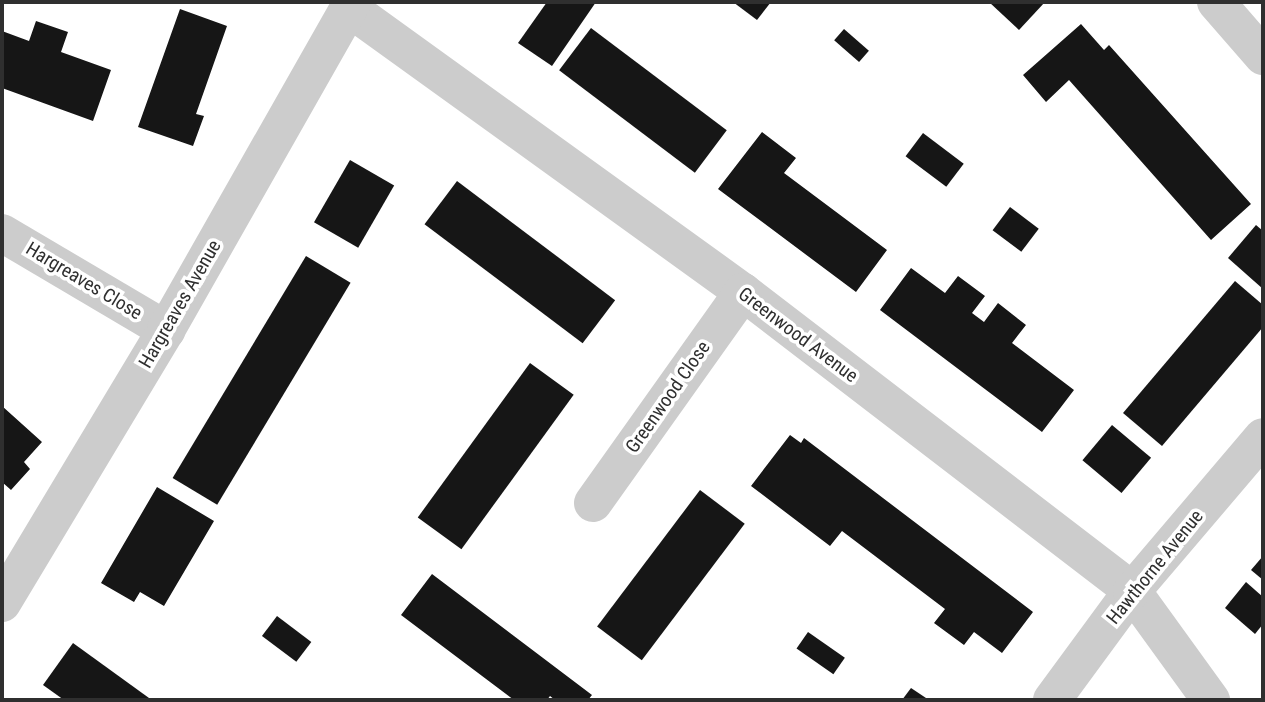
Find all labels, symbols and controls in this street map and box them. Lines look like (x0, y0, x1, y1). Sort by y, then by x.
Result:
street label: Hargreaves Avenue (134, 236, 226, 372)
street label: Hargreaves Close (22, 237, 146, 325)
street label: Greenwood Avenue (734, 283, 862, 387)
street label: Greenwood Close (621, 337, 715, 457)
street label: Hawthorne Avenue (1102, 505, 1208, 629)

